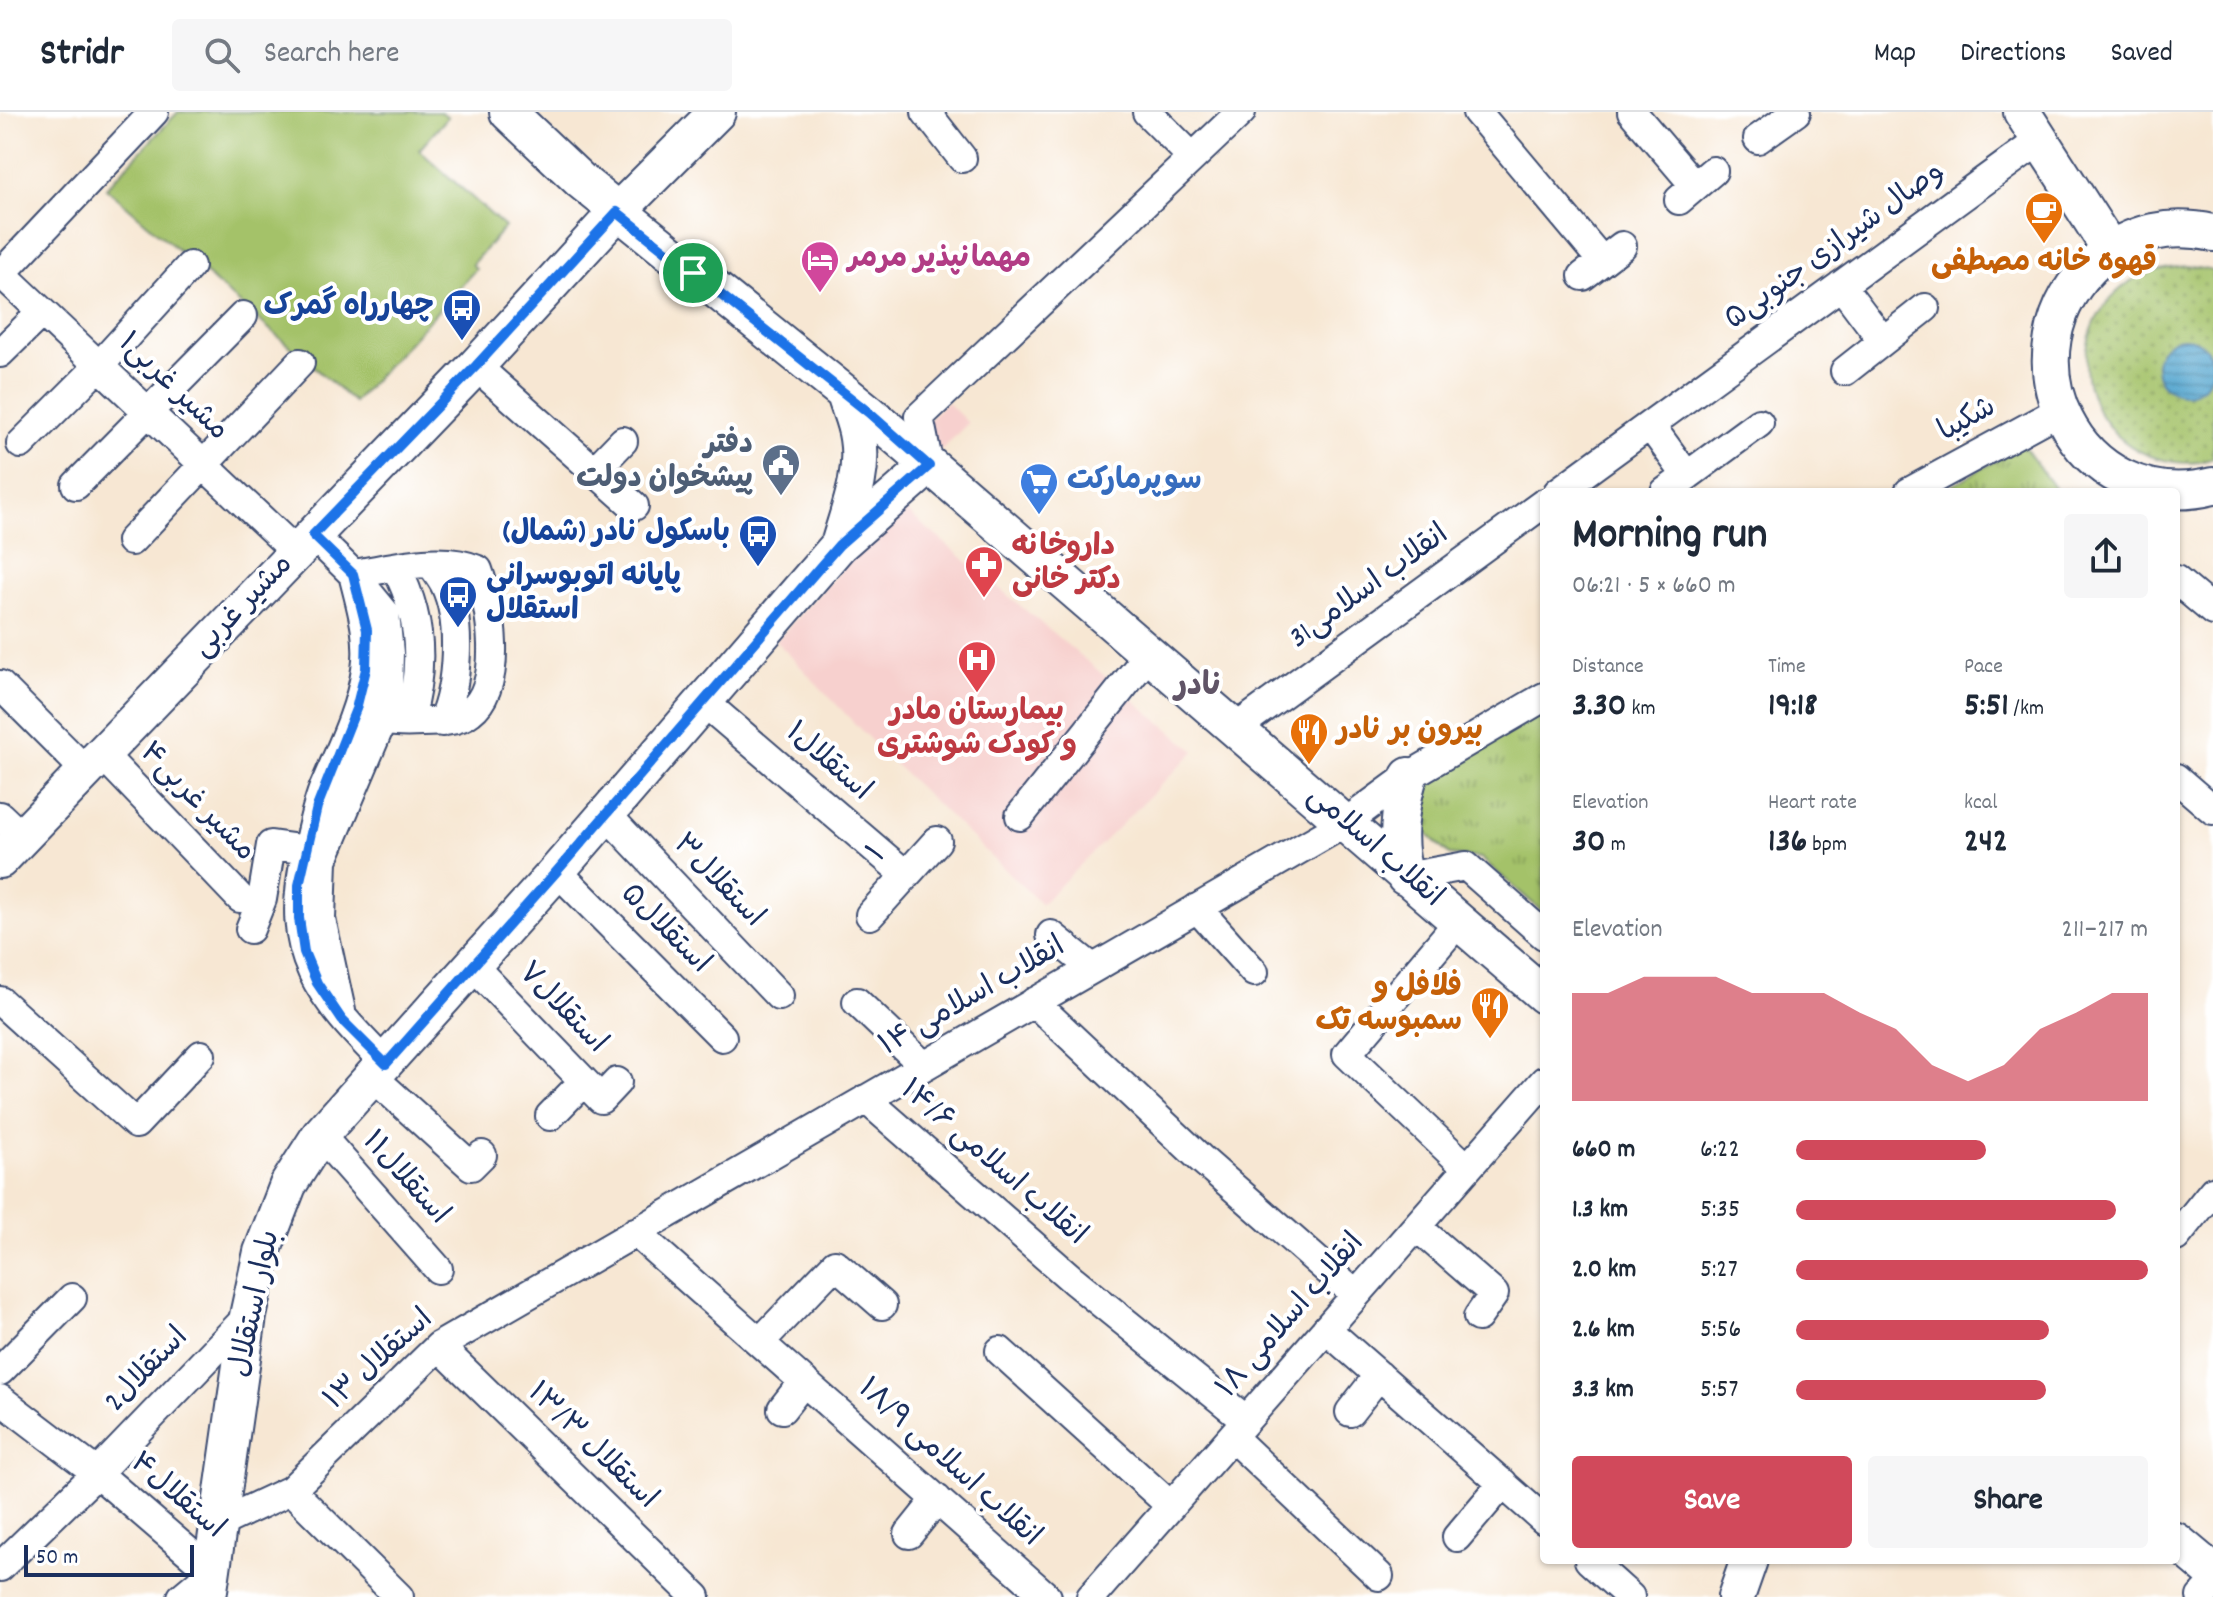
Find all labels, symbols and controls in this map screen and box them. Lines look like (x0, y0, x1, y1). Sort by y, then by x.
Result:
search box (172, 19, 732, 91)
text: Stridr (40, 28, 124, 83)
icon: search (200, 33, 244, 77)
text: Search here (264, 34, 399, 77)
text: Map (1874, 35, 1916, 75)
text: Directions (1960, 35, 2066, 75)
text: Saved (2110, 35, 2173, 75)
street label: ۵وصال شیرازی جنوبی (1717, 152, 1955, 342)
cafe icon: قهوه خانه مصطفی (2023, 190, 2065, 245)
pin (659, 239, 727, 307)
hotel icon: مهمانپذیر مرمر (799, 239, 841, 294)
place label: مهمانپذیر مرمر (845, 239, 1031, 282)
place label: قهوه خانه مصطفی (1931, 243, 2157, 286)
icon: arrive (671, 251, 715, 295)
place label: چهارراه گمرک (264, 285, 434, 330)
bus stop icon: چهارراه گمرک (441, 287, 483, 342)
street label: مشیر غربی۱ (107, 324, 237, 452)
street label: شکیبا (1931, 388, 2005, 454)
place label: دفتر پیشخوان دولت (576, 425, 753, 502)
public building icon: دفتر پیشخوان دولت (760, 442, 802, 497)
supermarket icon: سوپرمارکت (1018, 461, 1060, 516)
place label: سوپرمارکت (1067, 461, 1202, 504)
text: Morning run (1572, 506, 1767, 569)
place label: باسکول نادر (شمال) (503, 513, 730, 556)
bus stop icon: باسکول نادر (شمال) (737, 513, 779, 568)
button: share (2064, 514, 2148, 598)
street label: 31انقلاب اسلامی (1281, 515, 1459, 661)
place label: داروخانه دکتر خانی (1012, 527, 1121, 604)
pharmacy icon: داروخانه دکتر خانی (963, 544, 1005, 599)
street label: مشیر غربی (184, 545, 304, 669)
place label: پایانه اتوبوسرانی استقلال (486, 557, 681, 634)
text: 06:21 · 5 × 660 m (1572, 568, 1736, 605)
bus stop icon: پایانه اتوبوسرانی استقلال (437, 574, 479, 629)
hospital icon: بیمارستان مادر و کودک شوشتری (956, 639, 998, 694)
text: Distance (1572, 652, 1644, 683)
text: Time (1768, 652, 1806, 683)
text: Pace (1964, 652, 2003, 683)
district label: نادر (1172, 665, 1223, 711)
text: 3.30 (1572, 683, 1626, 732)
text: 19:18 (1768, 683, 1818, 732)
text: 5:51 (1964, 683, 2009, 732)
place label: بیمارستان مادر و کودک شوشتری (877, 692, 1077, 769)
text: km (1626, 694, 1656, 725)
text: /km (2009, 694, 2044, 725)
restaurant icon: بیرون بر نادر (1288, 711, 1330, 766)
place label: بیرون بر نادر (1334, 711, 1483, 754)
street label: استقلال۱ (774, 713, 880, 813)
street label: مشیر غربی۴ (128, 733, 264, 873)
street label: انقلاب اسلامی (1296, 777, 1452, 919)
text: Elevation (1572, 788, 1649, 819)
text: Heart rate (1768, 788, 1857, 819)
text: kcal (1964, 788, 1997, 819)
text: 30 (1572, 819, 1606, 868)
text: 136 (1768, 819, 1807, 868)
text: 242 (1964, 819, 2008, 868)
street label: استقلال۳ (661, 825, 773, 939)
text: m (1606, 830, 1626, 861)
text: bpm (1807, 830, 1847, 861)
street label: ۱ (858, 837, 898, 873)
street label: استقلال۵ (609, 875, 719, 985)
text: Elevation (1572, 912, 1662, 949)
text: 211–217 m (2062, 912, 2148, 949)
street label: ۱۴ انقلاب اسلامی (872, 927, 1074, 1069)
street label: استقلال۷ (506, 953, 616, 1065)
place label: فلافل و سمبوسه تک (1316, 968, 1462, 1045)
restaurant icon: فلافل و سمبوسه تک (1469, 985, 1511, 1040)
street label: ۱۴/۶ انقلاب اسلامی (889, 1071, 1095, 1257)
street label: استقلال۱۱ (350, 1122, 458, 1236)
text: 660 m (1572, 1132, 1635, 1169)
text: 6:22 (1700, 1132, 1740, 1169)
text: 1.3 km (1572, 1192, 1628, 1229)
text: 5:35 (1700, 1192, 1740, 1229)
street label: ۱۸ انقلاب اسلامی (1208, 1225, 1376, 1409)
street label: بلوار استقلال (220, 1227, 294, 1381)
text: 2.0 km (1572, 1252, 1636, 1289)
text: 5:27 (1700, 1252, 1738, 1289)
street label: ۱۳ استقلال (316, 1300, 444, 1422)
text: 2.6 km (1572, 1312, 1635, 1349)
text: 5:56 (1700, 1312, 1741, 1349)
street label: 2استقلال (96, 1318, 200, 1424)
street label: ۱۸/۹ انقلاب اسلامی (846, 1370, 1050, 1558)
text: 3.3 km (1572, 1372, 1634, 1409)
text: 5:57 (1700, 1372, 1738, 1409)
street label: ۱۳/۳ استقلال (516, 1373, 666, 1521)
street label: استقلال۴ (119, 1443, 233, 1551)
button: Save (1572, 1456, 1852, 1548)
button: Share (1868, 1456, 2148, 1548)
scale bar (24, 1541, 194, 1577)
text: 50 m (36, 1543, 78, 1574)

